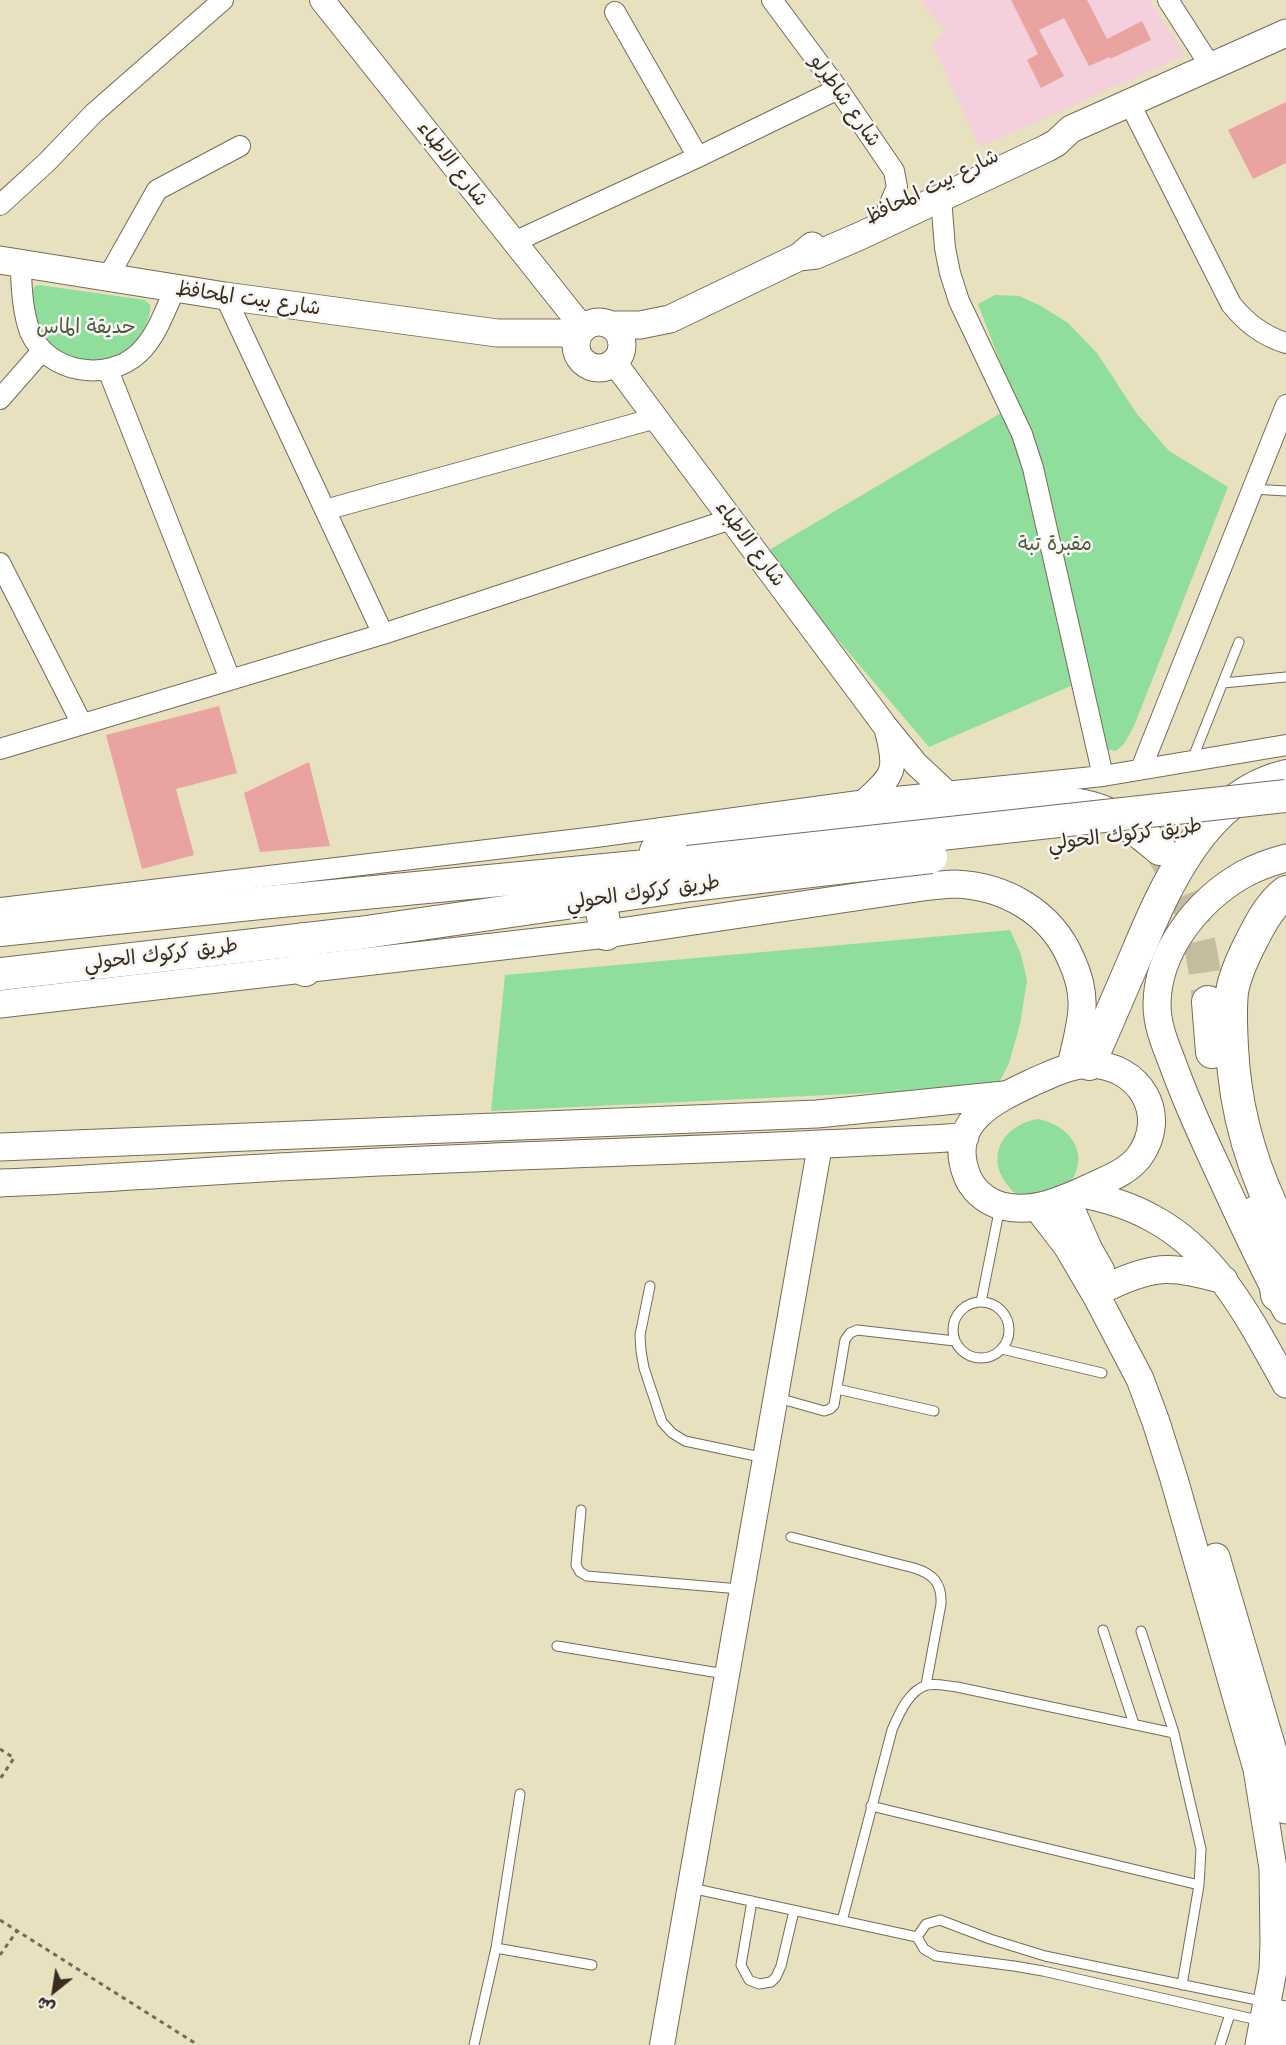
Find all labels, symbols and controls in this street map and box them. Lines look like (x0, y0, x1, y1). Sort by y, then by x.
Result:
street label: شارع شاطرلو (805, 50, 885, 152)
street label: شارع الاطباء (411, 117, 493, 211)
street label: شارع بيت المحافظ (861, 144, 1003, 230)
street label: شارع بيت المحافظ (174, 277, 322, 321)
park label: حديقة الماس (36, 315, 136, 339)
street label: شارع الاطباء (710, 496, 790, 592)
park label: مقبرة تبة (1018, 532, 1092, 556)
street label: طريق كركوك الحولي (1047, 814, 1203, 856)
street label: طريق كركوك الحولي (565, 870, 721, 916)
street label: طريق كركوك الحولي (83, 934, 239, 976)
north arrow (24, 1961, 84, 2021)
text: ش (31, 1992, 59, 2021)

